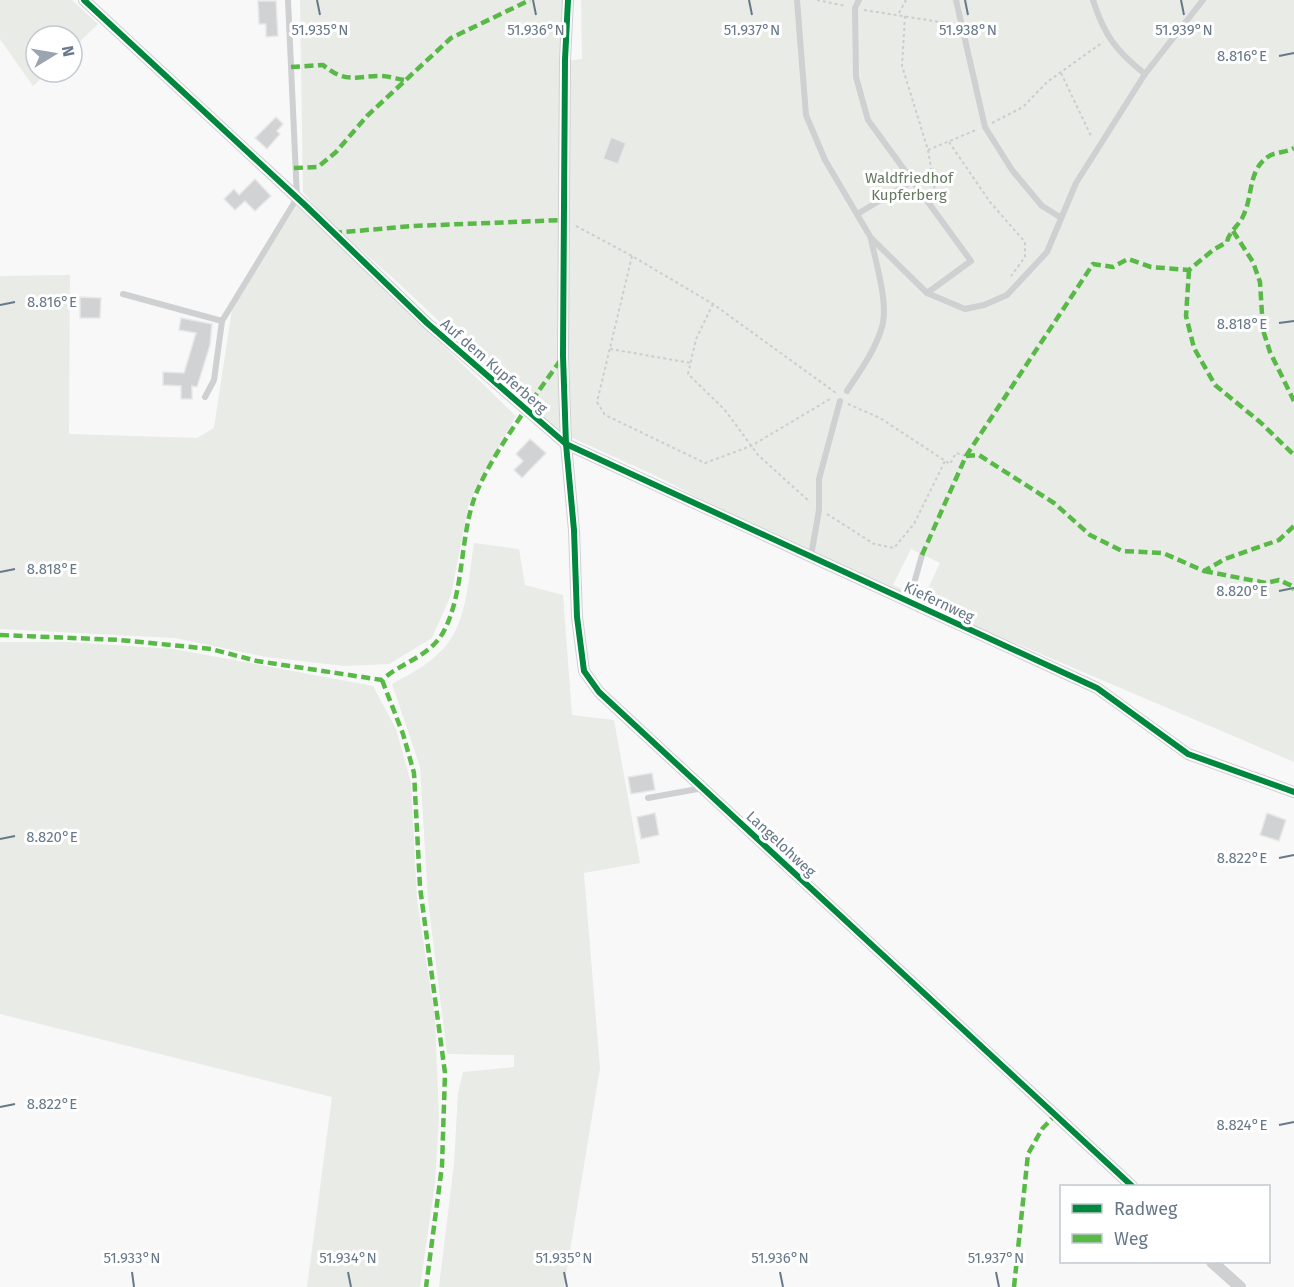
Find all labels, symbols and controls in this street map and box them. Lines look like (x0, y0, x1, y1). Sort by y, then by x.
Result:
text: 51.935°N (292, 21, 349, 39)
text: 51.936°N (507, 21, 565, 39)
text: 51.937°N (724, 21, 780, 39)
text: 51.938°N (939, 21, 997, 39)
text: 51.939°N (1155, 21, 1213, 39)
north arrow (24, 24, 84, 84)
text: N (58, 44, 79, 58)
text: 8.816°E (1217, 47, 1267, 65)
park label: Waldfriedhof Kupferberg (865, 169, 954, 204)
text: 8.816°E (27, 293, 77, 311)
street label: Auf dem Kupferberg (437, 315, 551, 418)
text: 8.818°E (1217, 315, 1267, 333)
text: 8.818°E (27, 560, 77, 578)
street label: Kiefernweg (901, 578, 977, 626)
text: 8.820°E (1216, 582, 1268, 600)
street label: Langelohweg (742, 807, 820, 881)
text: 8.820°E (26, 828, 78, 846)
text: 8.822°E (1217, 849, 1267, 867)
text: 8.822°E (27, 1095, 77, 1113)
text: 8.824°E (1217, 1116, 1267, 1134)
legend (1060, 1185, 1270, 1263)
text: Radweg (1114, 1198, 1178, 1220)
text: Weg (1114, 1228, 1148, 1250)
text: 51.933°N (103, 1249, 161, 1267)
text: 51.934°N (319, 1249, 377, 1267)
text: 51.935°N (536, 1249, 593, 1267)
text: 51.936°N (751, 1249, 809, 1267)
text: 51.937°N (968, 1249, 1024, 1267)

